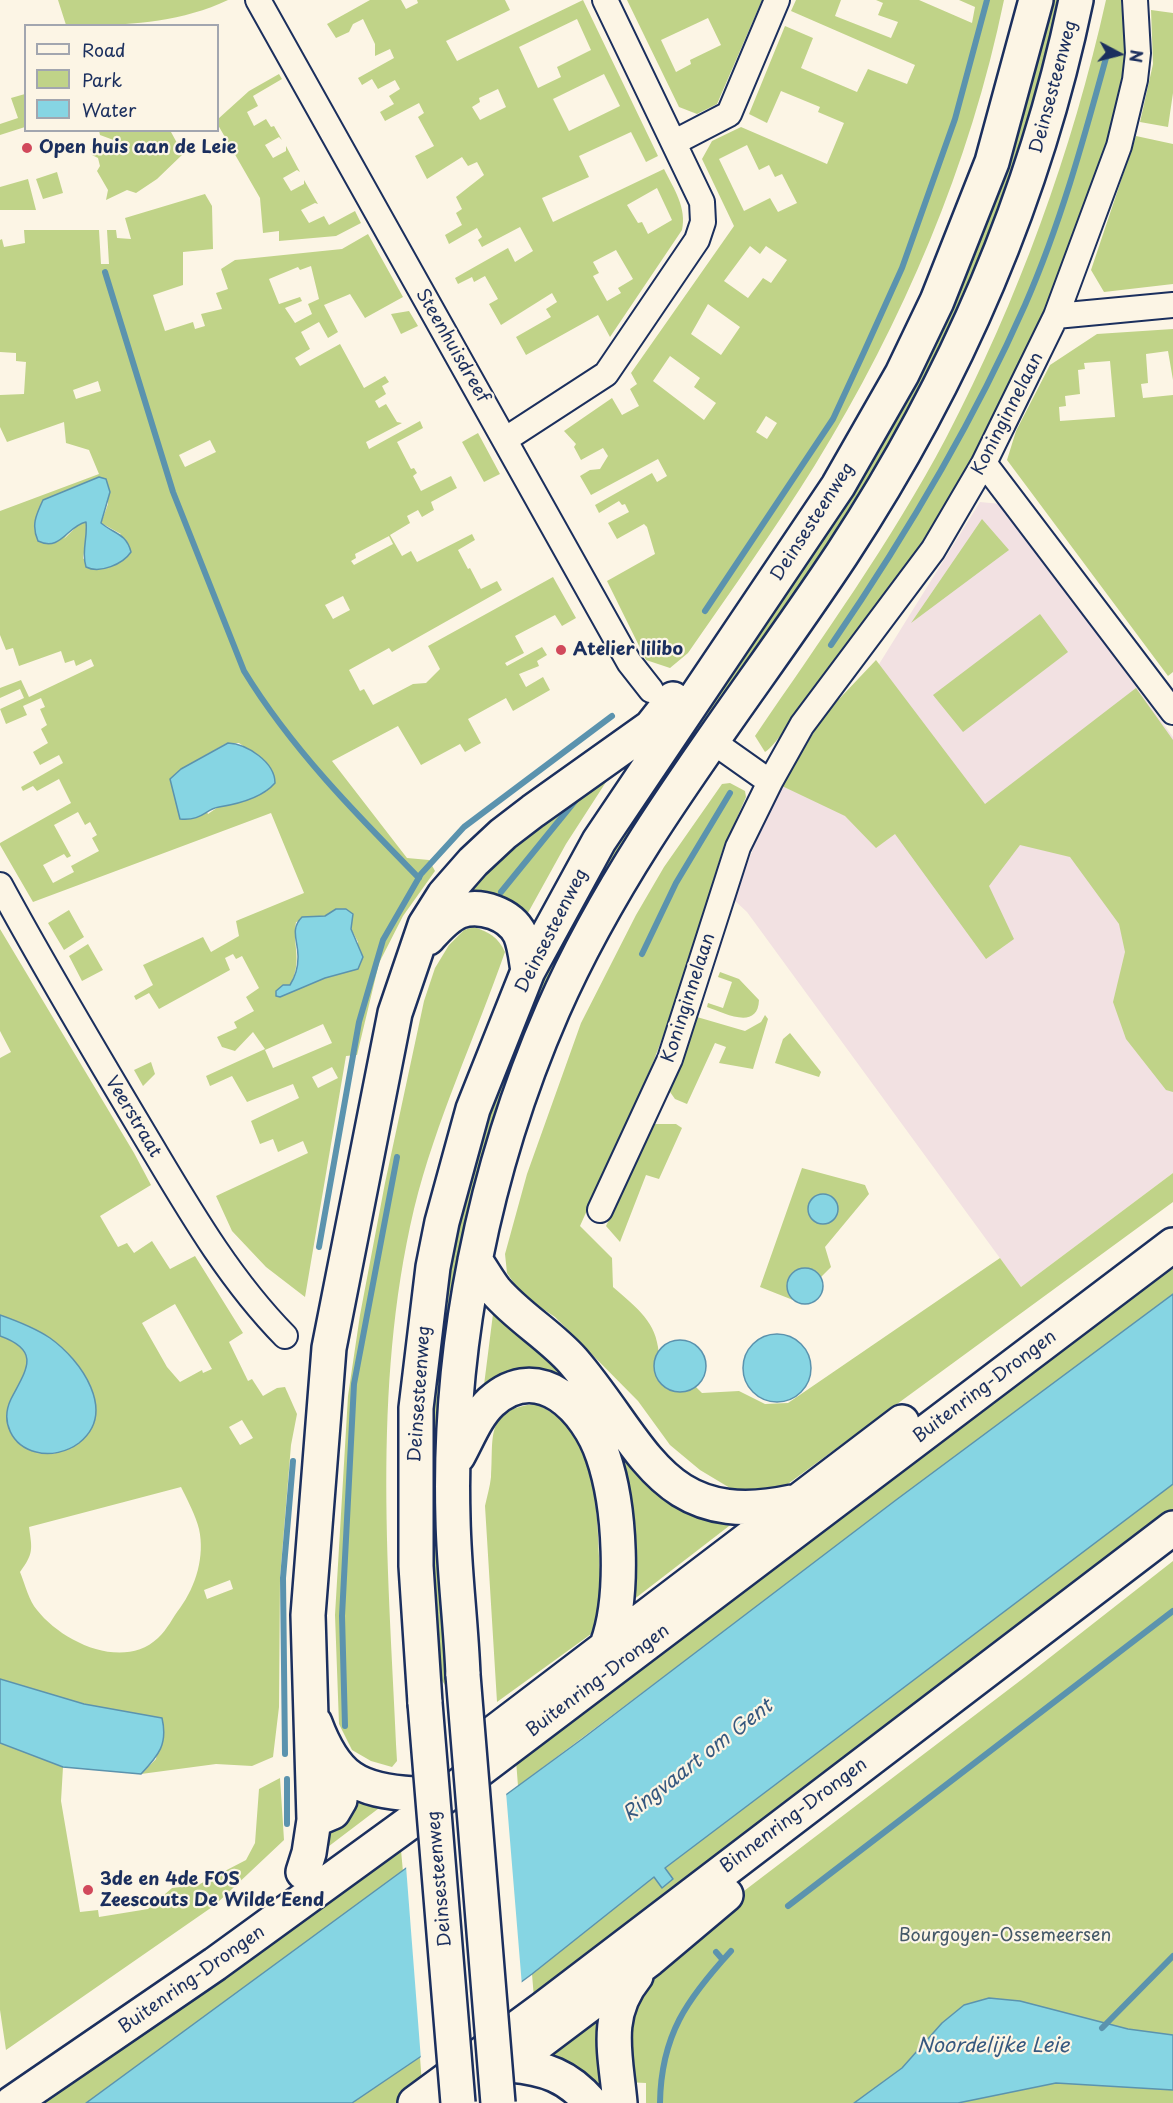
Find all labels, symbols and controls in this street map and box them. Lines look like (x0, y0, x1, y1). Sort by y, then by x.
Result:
street label: Deinsesteenweg (1026, 18, 1082, 156)
legend (24, 24, 219, 132)
north arrow (1089, 24, 1149, 84)
text: Road (82, 36, 126, 63)
text: N (1124, 48, 1150, 64)
text: Park (82, 66, 122, 93)
text: Water (82, 96, 136, 123)
place label: Open huis aan de Leie (39, 137, 237, 159)
marker: Open huis aan de Leie (20, 141, 34, 155)
street label: Steenhuisdreef (411, 285, 493, 407)
street label: Koninginnelaan (968, 349, 1048, 479)
street label: Deinsesteenweg (767, 459, 859, 585)
place label: Atelier lilibo (573, 639, 683, 661)
marker: Atelier lilibo (554, 643, 568, 657)
street label: Deinsesteenweg (511, 865, 593, 997)
street label: Koninginnelaan (658, 930, 720, 1066)
street label: Veerstraat (100, 1073, 166, 1161)
street label: Deinsesteenweg (404, 1325, 436, 1463)
street label: Buitenring-Drongen (909, 1326, 1061, 1448)
street label: Buitenring-Drongen (522, 1620, 674, 1742)
water label: Ringvaart om Gent (618, 1695, 778, 1827)
street label: Binnenring-Drongen (716, 1754, 872, 1878)
street label: Deinsesteenweg (423, 1810, 457, 1948)
place label: 3de en 4de FOS Zeescouts De Wilde Eend (100, 1869, 324, 1912)
marker: 3de en 4de FOS Zeescouts De Wilde Eend (81, 1883, 95, 1897)
street label: Buitenring-Drongen (115, 1921, 269, 2039)
park label: Bourgoyen-Ossemeersen (899, 1925, 1111, 1947)
water label: Noordelijke Leie (917, 2034, 1069, 2058)

